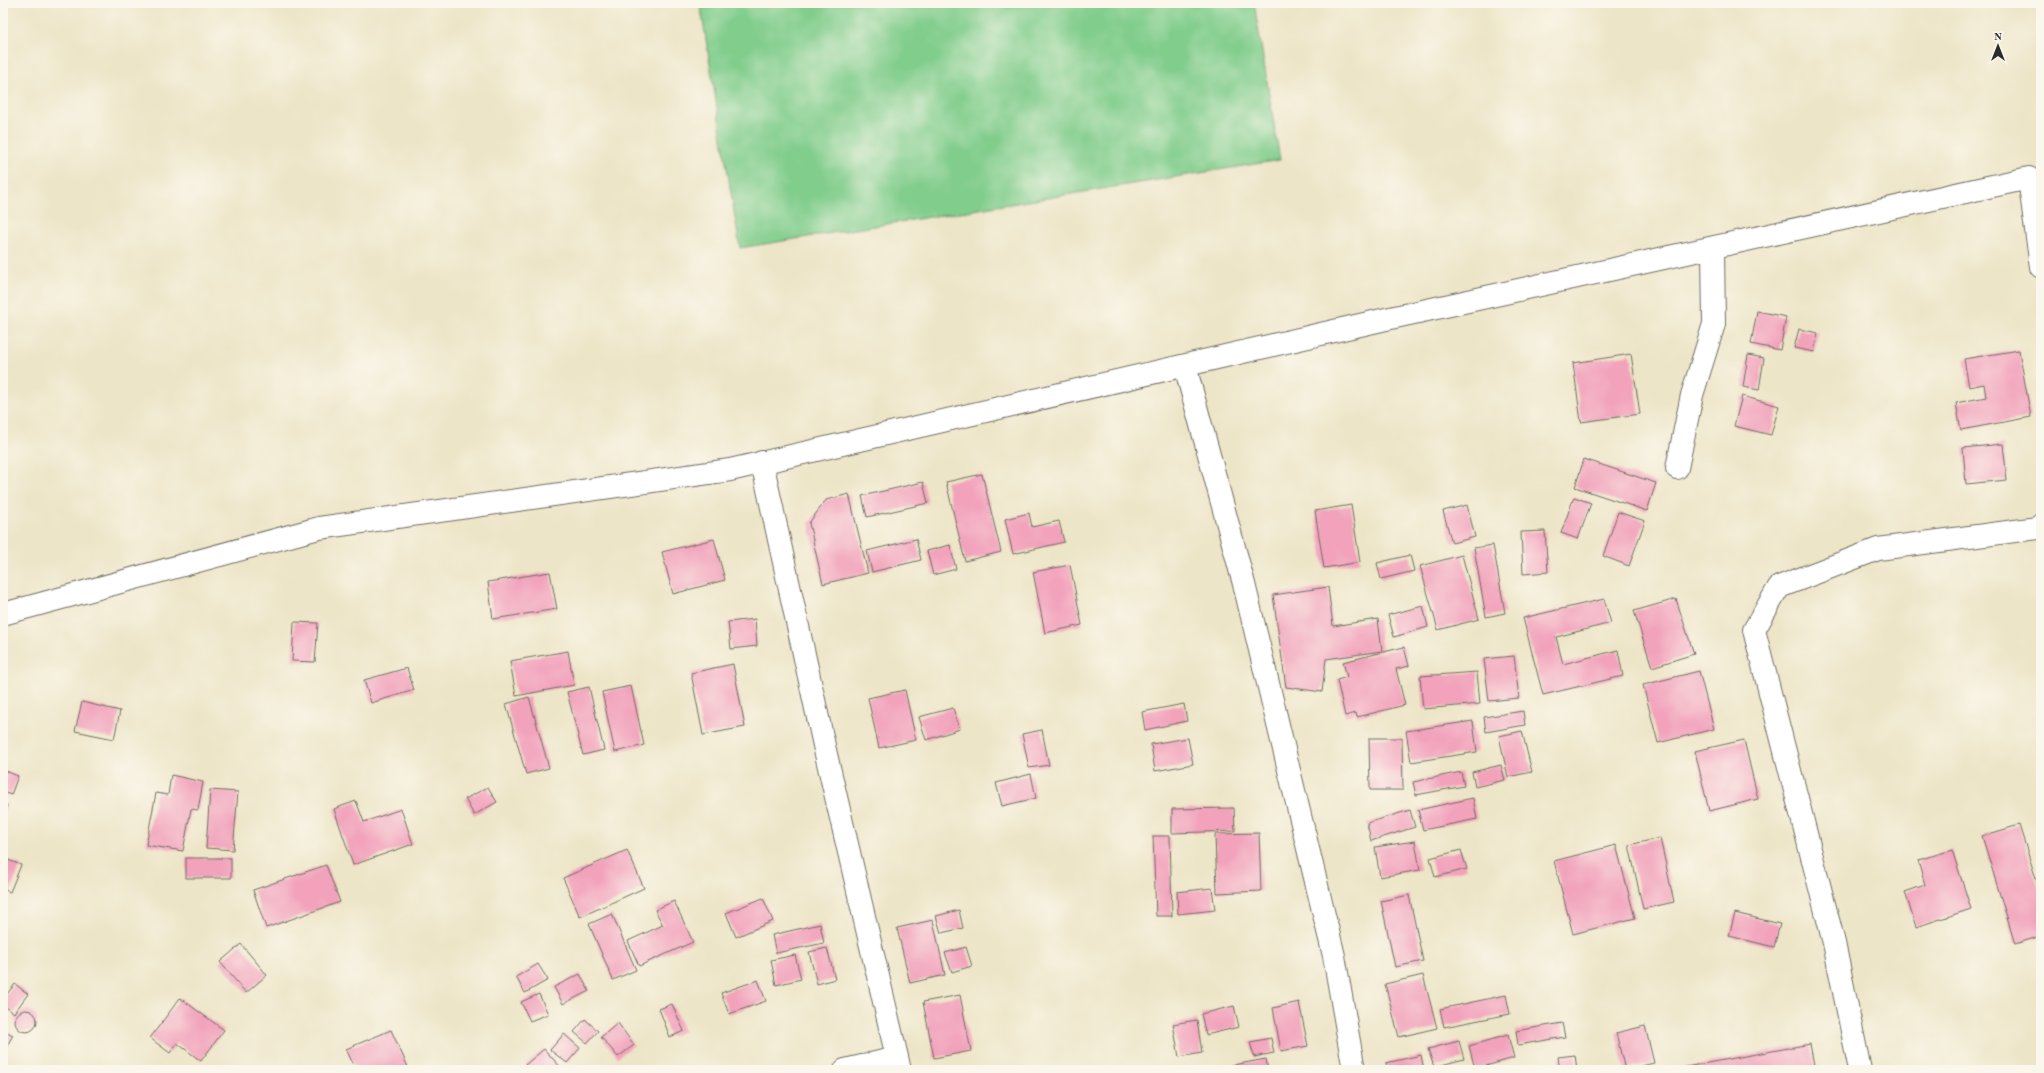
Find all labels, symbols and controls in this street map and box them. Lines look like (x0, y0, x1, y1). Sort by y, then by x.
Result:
north arrow (1978, 26, 2018, 66)
text: N (1994, 32, 2003, 43)

